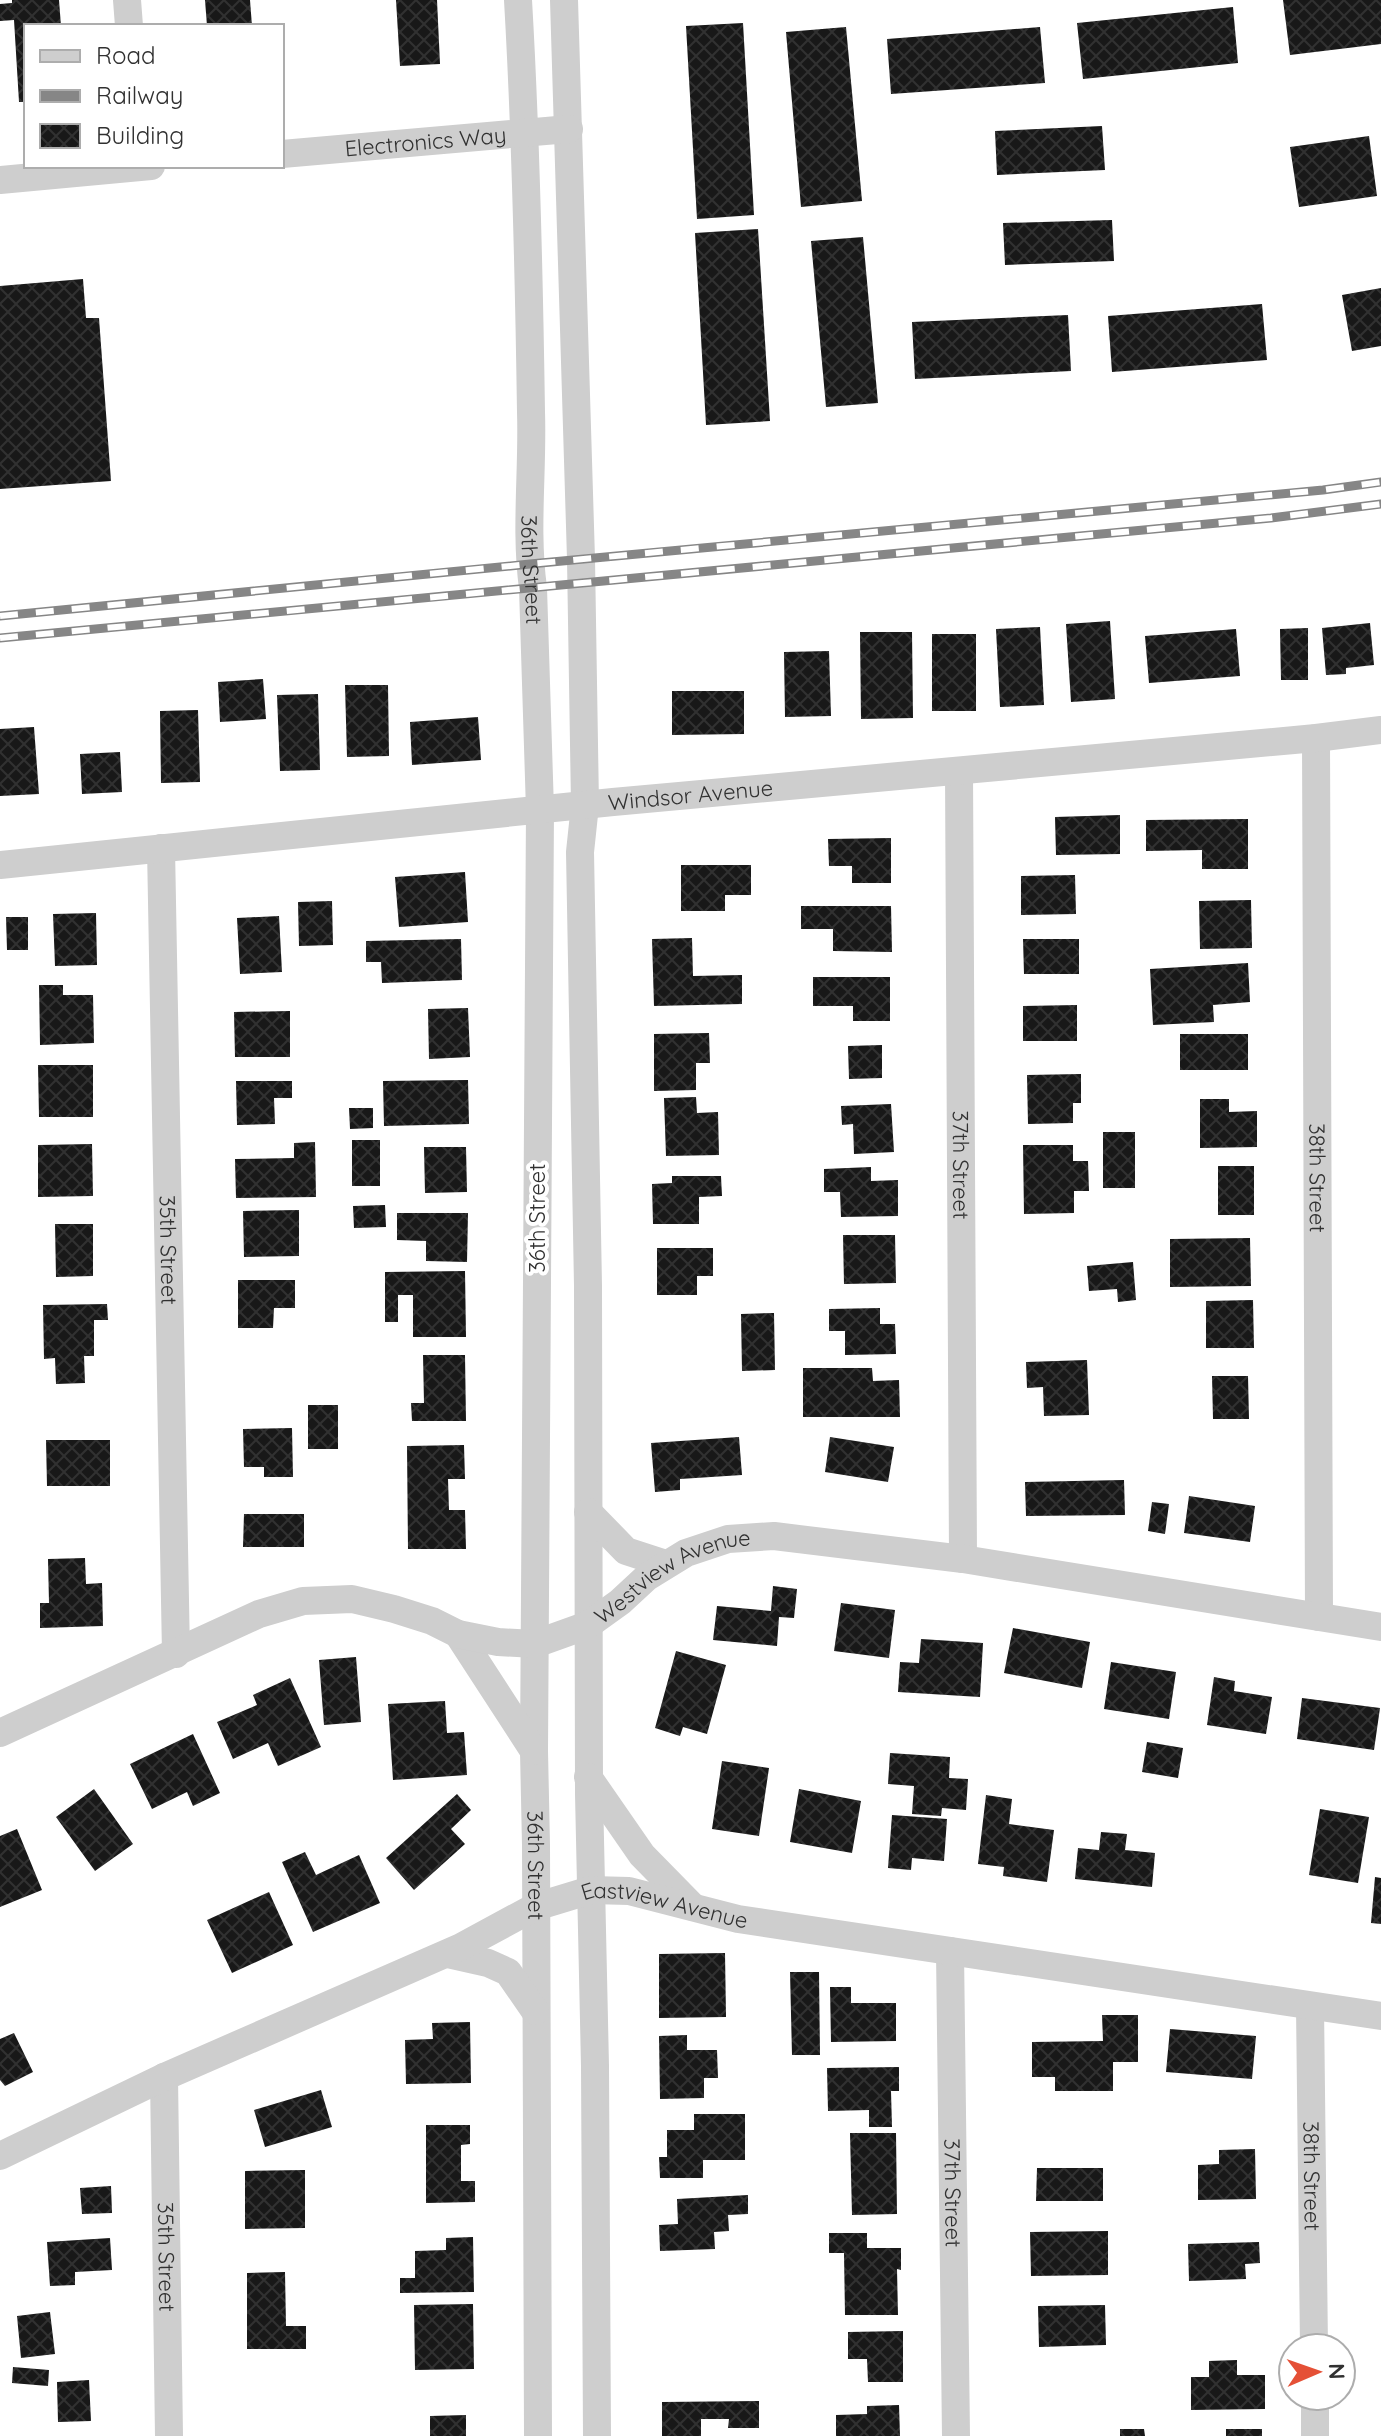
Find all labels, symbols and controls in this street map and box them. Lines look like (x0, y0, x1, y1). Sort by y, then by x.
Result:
legend (24, 24, 284, 168)
text: Road (96, 40, 156, 70)
text: Railway (96, 80, 183, 110)
text: Building (96, 120, 184, 150)
street label: Electronics Way (344, 121, 507, 162)
street label: 36th Street (515, 515, 548, 625)
street label: Windsor Avenue (607, 774, 774, 816)
street label: 37th Street (947, 1110, 975, 1220)
street label: 38th Street (1303, 1123, 1332, 1233)
street label: 36th Street (523, 1163, 551, 1273)
street label: 35th Street (153, 1195, 183, 1305)
street label: Westview Avenue (589, 1524, 751, 1630)
street label: 36th Street (521, 1810, 550, 1920)
street label: Eastview Avenue (577, 1876, 750, 1934)
street label: 38th Street (1297, 2121, 1327, 2231)
street label: 37th Street (938, 2138, 968, 2248)
street label: 35th Street (152, 2202, 181, 2312)
north arrow (1277, 2332, 1357, 2412)
text: N (1323, 2363, 1351, 2380)

